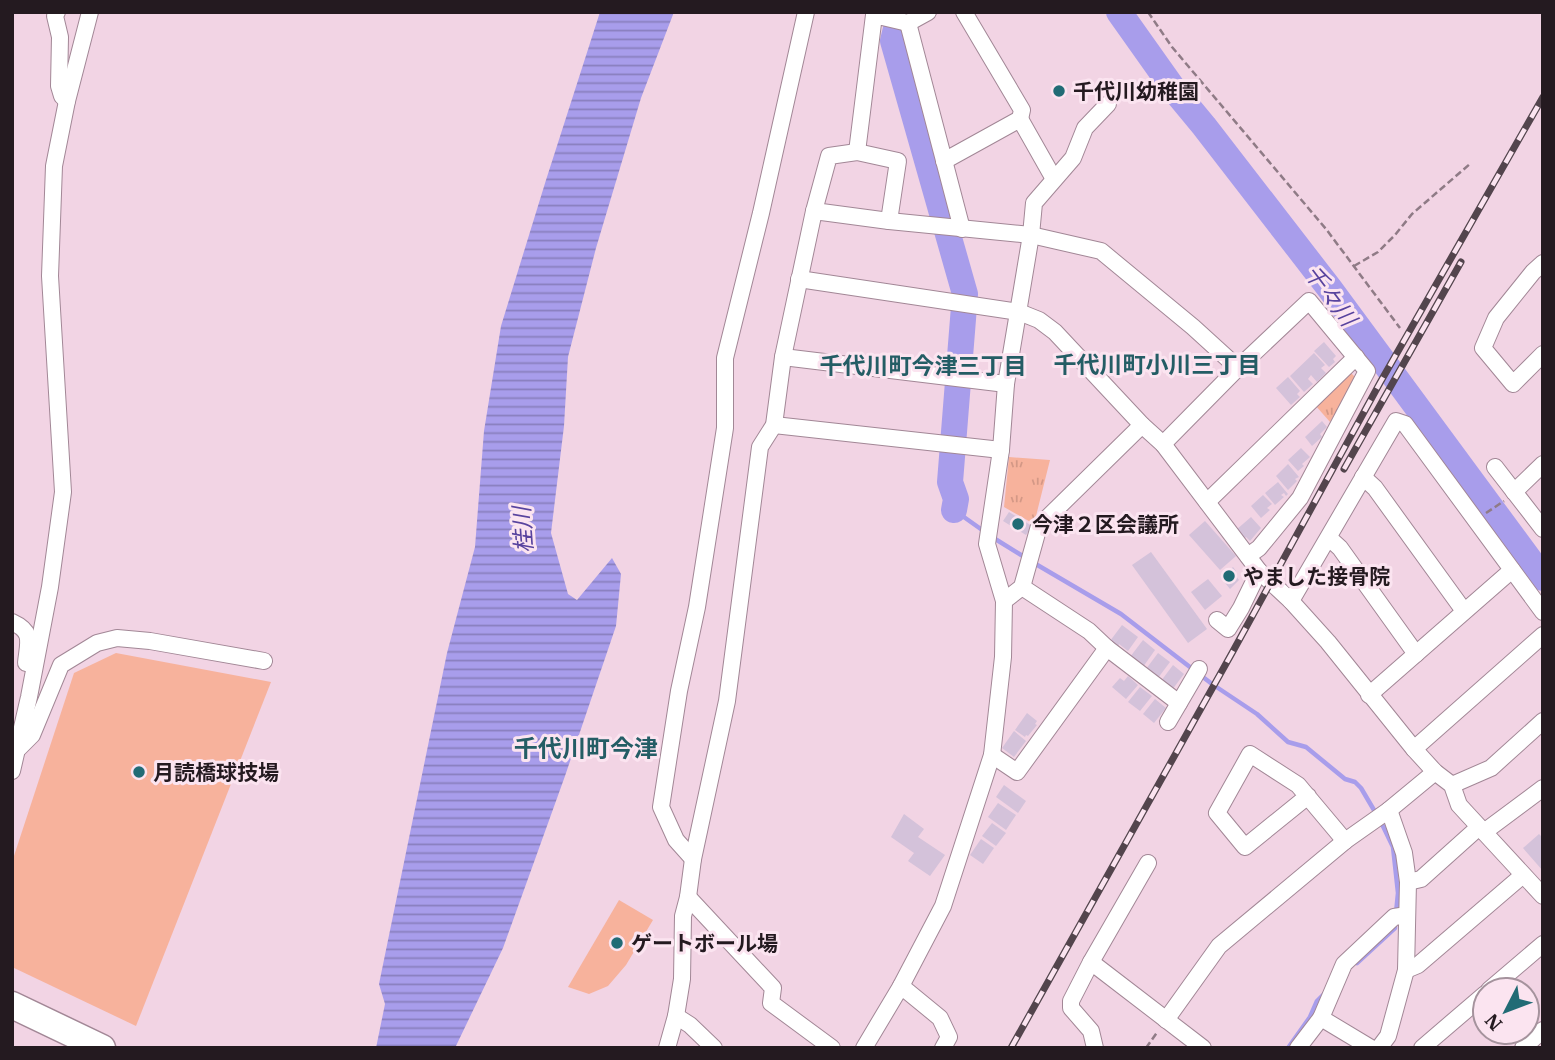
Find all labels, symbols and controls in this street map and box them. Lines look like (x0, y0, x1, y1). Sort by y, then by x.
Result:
place label: 千代川幼稚園 (1073, 77, 1199, 105)
marker: 千代川幼稚園 (1051, 83, 1067, 99)
water label: 千々川 (1298, 258, 1366, 334)
district label: 千代川町小川三丁目 (1054, 349, 1261, 379)
district label: 千代川町今津三丁目 (820, 350, 1027, 380)
water label: 桂川 (505, 503, 539, 554)
place label: 今津２区会議所 (1032, 510, 1179, 538)
marker: 今津２区会議所 (1010, 516, 1026, 532)
place label: やました接骨院 (1243, 562, 1390, 590)
marker: やました接骨院 (1221, 568, 1237, 584)
district label: 千代川町今津 (514, 732, 658, 764)
place label: 月読橋球技場 (153, 758, 279, 786)
marker: 月読橋球技場 (131, 764, 147, 780)
place label: ゲートボール場 (631, 929, 778, 957)
marker: ゲートボール場 (609, 935, 625, 951)
north arrow (1471, 976, 1541, 1046)
text: N (1479, 1009, 1507, 1036)

